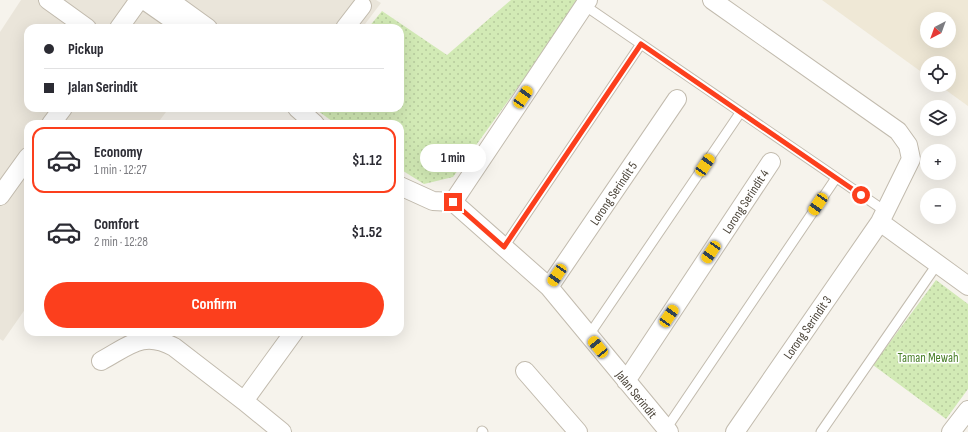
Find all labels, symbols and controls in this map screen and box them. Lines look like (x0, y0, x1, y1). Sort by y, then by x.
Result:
north arrow (920, 12, 956, 48)
map controls (920, 12, 956, 224)
text: Pickup (68, 40, 104, 59)
button: locate (920, 56, 956, 92)
text: Jalan Serindit (68, 78, 138, 97)
car (511, 84, 535, 110)
button: layers (920, 100, 956, 136)
icon: car (46, 142, 82, 178)
text: Economy (94, 143, 143, 162)
callout: 1 min (420, 144, 486, 172)
button: + (920, 144, 956, 180)
text: 1 min (441, 150, 465, 166)
text: $1.12 (352, 151, 382, 170)
car (693, 152, 717, 178)
street label: Lorong Serindit 5 (587, 159, 641, 228)
text: 1 min · 12:27 (94, 162, 147, 178)
street label: Lorong Serindit 4 (719, 166, 773, 237)
route start (852, 186, 870, 204)
button: − (920, 188, 956, 224)
car (806, 191, 830, 217)
route end (444, 193, 462, 211)
icon: car (46, 214, 82, 250)
text: Comfort (94, 215, 139, 234)
text: $1.52 (352, 223, 382, 242)
text: 2 min · 12:28 (94, 234, 148, 250)
car (699, 239, 723, 265)
car (545, 262, 569, 288)
button: Confirm (44, 282, 384, 328)
street label: Lorong Serindit 3 (780, 293, 835, 362)
car (657, 303, 681, 329)
car (586, 334, 610, 360)
park label: Taman Mewah (897, 350, 959, 366)
street label: Jalan Serindit (611, 367, 660, 422)

